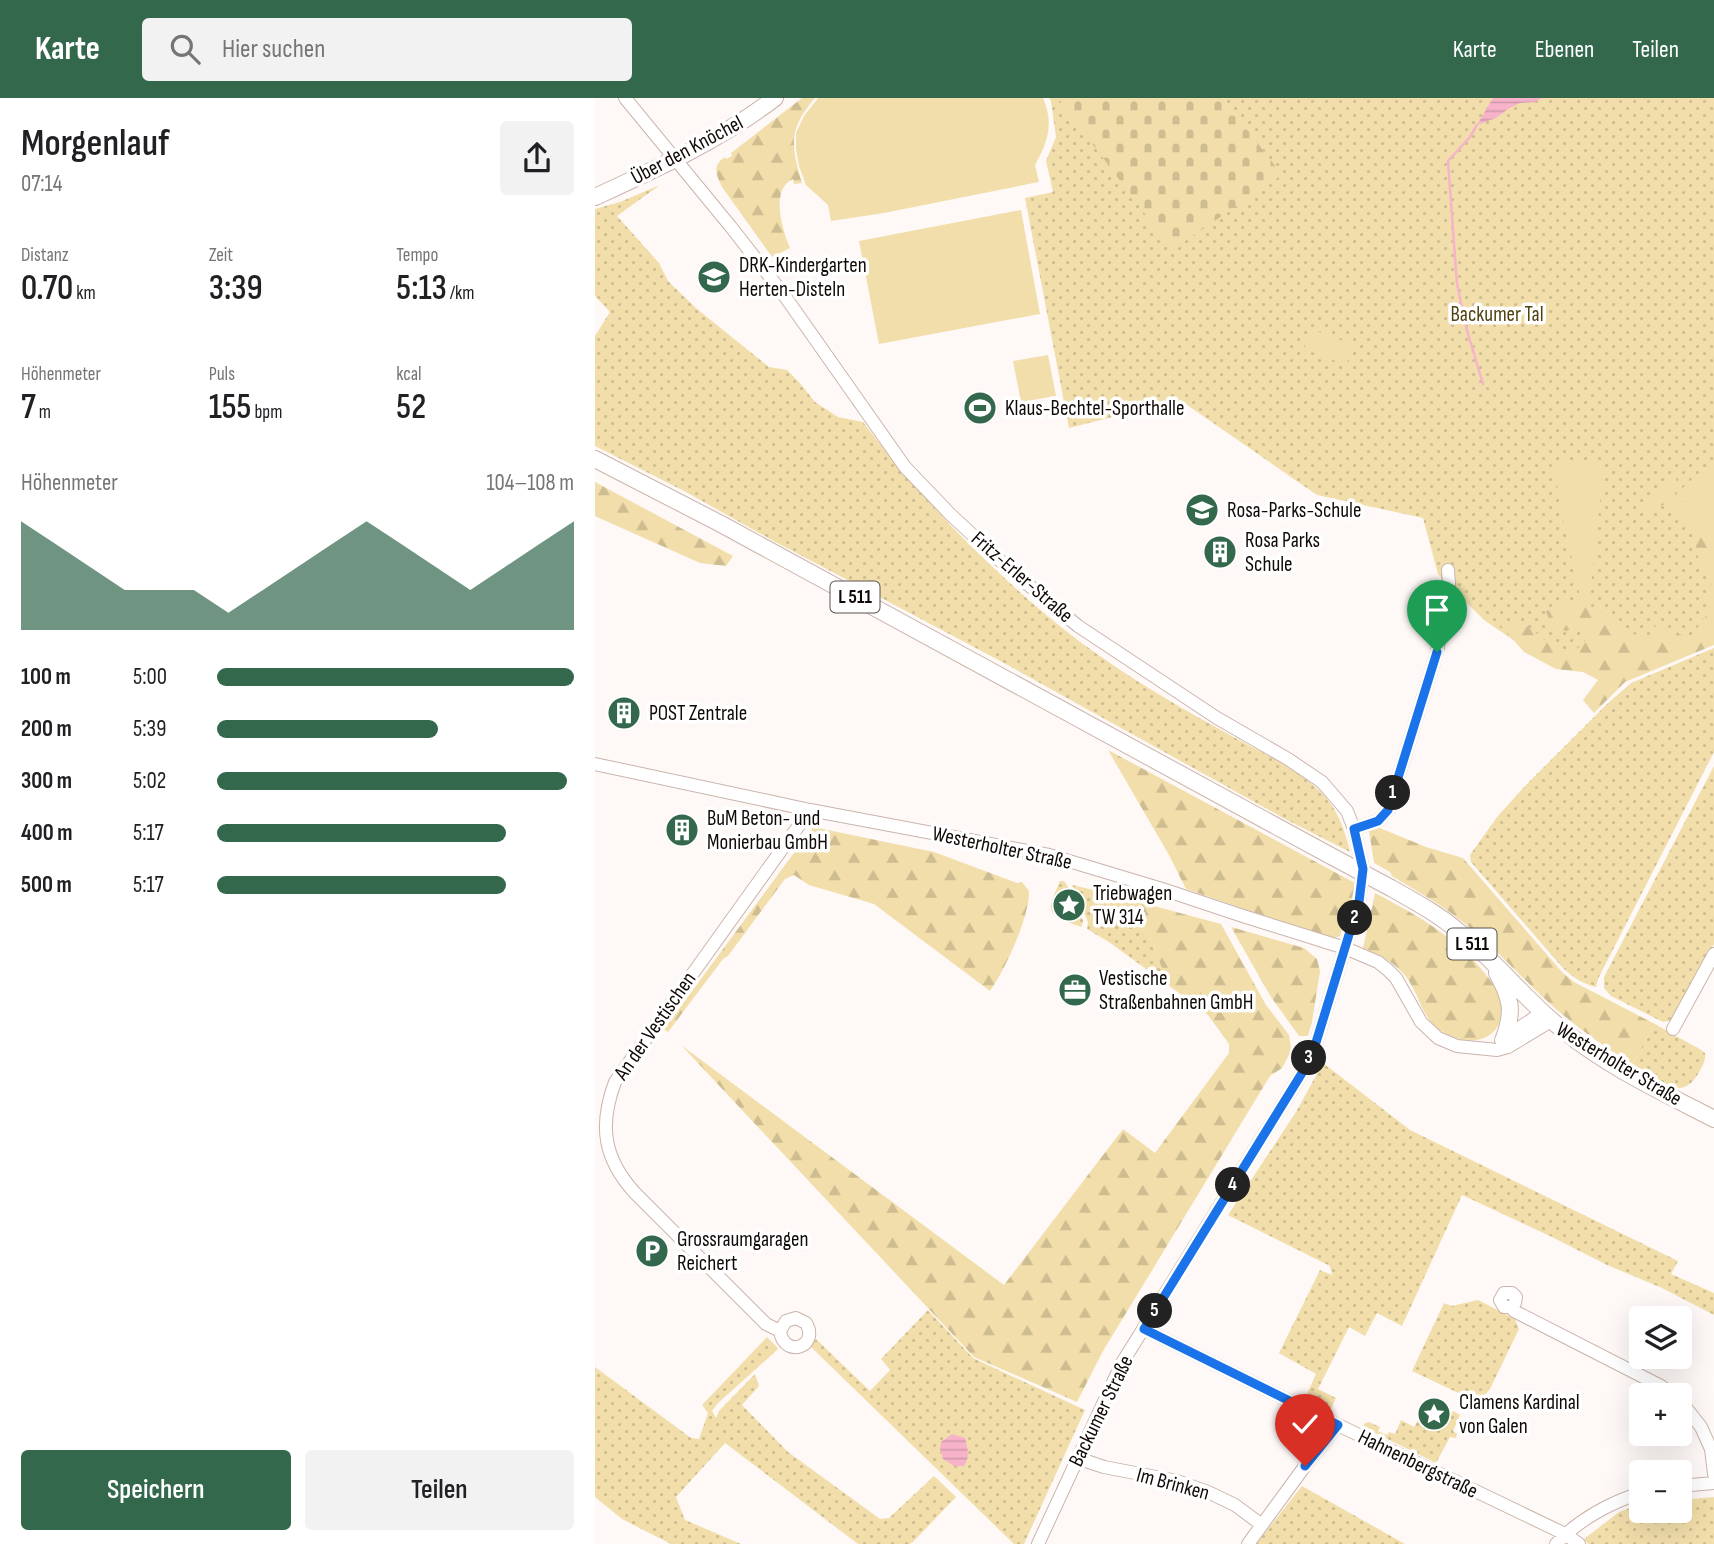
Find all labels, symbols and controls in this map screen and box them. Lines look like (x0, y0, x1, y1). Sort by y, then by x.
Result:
search box (142, 18, 632, 81)
text: Karte (35, 29, 100, 69)
icon: search (166, 30, 204, 68)
text: Hier suchen (222, 34, 325, 65)
text: Karte (1453, 35, 1497, 64)
text: Ebenen (1535, 35, 1594, 64)
text: Teilen (1632, 35, 1679, 64)
street label: Über den Knöchel (627, 110, 747, 190)
text: Morgenlauf (21, 121, 169, 166)
button: share (500, 121, 574, 195)
text: 07:14 (21, 170, 62, 198)
text: Distanz (21, 244, 69, 267)
text: Zeit (209, 244, 233, 267)
text: Tempo (396, 244, 438, 267)
place label: DRK-Kindergarten Herten-Disteln (739, 253, 867, 302)
school or university icon: DRK-Kindergarten Herten-Disteln (695, 258, 733, 296)
text: 0.70 (21, 267, 73, 310)
text: 3:39 (209, 267, 263, 310)
text: 5:13 (396, 267, 447, 310)
text: km (73, 282, 96, 305)
text: /km (447, 282, 475, 305)
park label: Backumer Tal (1450, 302, 1544, 327)
text: Höhenmeter (21, 363, 101, 386)
text: Puls (209, 363, 235, 386)
text: kcal (396, 363, 421, 386)
text: 7 (21, 386, 36, 429)
text: 155 (209, 386, 251, 429)
text: 52 (396, 386, 426, 429)
sports icon: Klaus-Bechtel-Sporthalle (961, 389, 999, 427)
place label: Klaus-Bechtel-Sporthalle (1005, 396, 1184, 421)
text: m (36, 401, 51, 424)
text: bpm (251, 401, 282, 424)
text: Höhenmeter (21, 469, 118, 497)
text: 104–108 m (486, 469, 574, 497)
school or university icon: Rosa-Parks-Schule (1183, 491, 1221, 529)
place label: Rosa-Parks-Schule (1227, 498, 1361, 523)
street label: Fritz-Erler-Straße (966, 526, 1078, 628)
place label: Rosa Parks Schule (1245, 528, 1320, 577)
building icon: Rosa Parks Schule (1201, 533, 1239, 571)
pin (1407, 580, 1467, 652)
road number: L 511 (831, 582, 879, 612)
icon: arrive (1418, 591, 1456, 629)
text: 100 m (21, 663, 71, 691)
text: 5:00 (133, 663, 167, 691)
building icon: POST Zentrale (605, 694, 643, 732)
place label: POST Zentrale (649, 701, 747, 726)
text: 200 m (21, 715, 72, 743)
text: 5:39 (133, 715, 166, 743)
text: 300 m (21, 767, 72, 795)
text: 5:02 (133, 767, 166, 795)
pin: 1 (1375, 776, 1411, 810)
text: 1 (1389, 781, 1396, 804)
place label: BuM Beton- und Monierbau GmbH (707, 806, 828, 855)
building icon: BuM Beton- und Monierbau GmbH (663, 811, 701, 849)
text: 400 m (21, 819, 72, 847)
text: 5:17 (133, 819, 164, 847)
street label: Westerholter Straße (930, 821, 1074, 875)
text: 500 m (21, 871, 72, 899)
text: 5:17 (133, 871, 164, 899)
place label: Triebwagen TW 314 (1093, 881, 1172, 930)
place icon: Triebwagen TW 314 (1050, 886, 1088, 924)
pin: 2 (1337, 900, 1373, 936)
text: 2 (1350, 906, 1359, 929)
road number: L 511 (1447, 929, 1497, 960)
place label: Vestische Straßenbahnen GmbH (1099, 966, 1253, 1015)
street label: An der Vestischen (608, 967, 701, 1085)
office icon: Vestische Straßenbahnen GmbH (1056, 971, 1094, 1009)
street label: Westerholter Straße (1552, 1017, 1686, 1111)
pin: 3 (1291, 1040, 1327, 1076)
text: 3 (1304, 1046, 1313, 1069)
pin: 4 (1215, 1168, 1251, 1202)
text: 4 (1228, 1173, 1237, 1196)
place label: Grossraumgaragen Reichert (677, 1227, 809, 1276)
parking icon: Grossraumgaragen Reichert (633, 1232, 671, 1270)
pin: 5 (1137, 1294, 1173, 1328)
text: 5 (1150, 1299, 1159, 1322)
map controls (1629, 1306, 1692, 1523)
button: layers (1629, 1306, 1692, 1369)
street label: Backumer Straße (1063, 1351, 1139, 1471)
button: + (1629, 1383, 1692, 1446)
place label: Clamens Kardinal von Galen (1459, 1390, 1580, 1439)
pin (1275, 1394, 1335, 1466)
place icon: Clamens Kardinal von Galen (1415, 1395, 1453, 1433)
icon: check (1286, 1405, 1324, 1443)
street label: Hahnenbergstraße (1354, 1424, 1482, 1504)
button: Speichern (21, 1450, 291, 1530)
button: Teilen (305, 1450, 574, 1530)
button: − (1629, 1460, 1692, 1523)
street label: Im Brinken (1134, 1462, 1212, 1506)

